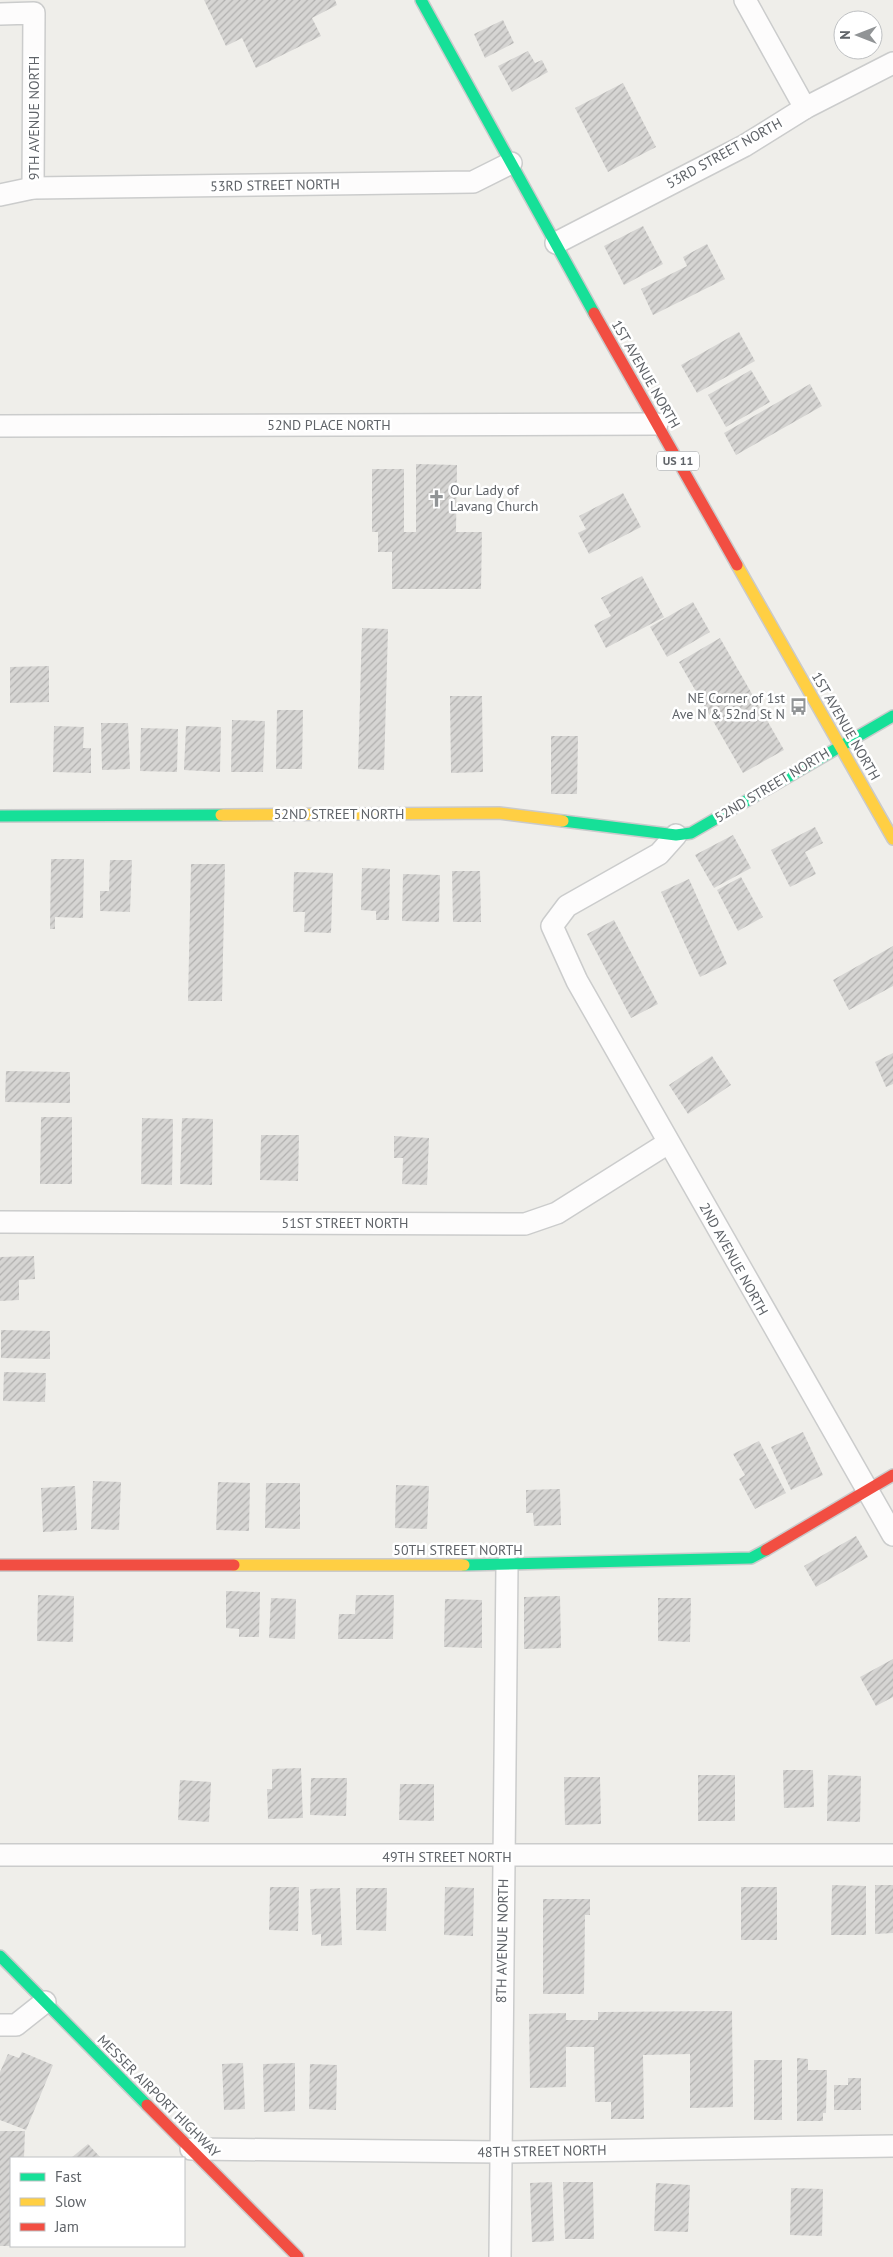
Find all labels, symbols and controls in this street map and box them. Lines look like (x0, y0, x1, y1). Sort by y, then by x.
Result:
north arrow (833, 10, 883, 60)
text: N (836, 30, 854, 40)
street label: 9TH AVENUE NORTH (25, 56, 43, 180)
street label: 53RD STREET NORTH (663, 114, 785, 192)
street label: 53RD STREET NORTH (210, 175, 340, 195)
street label: 1ST AVENUE NORTH (608, 317, 684, 431)
street label: 52ND PLACE NORTH (267, 416, 391, 434)
road number: US 11 (657, 452, 699, 471)
place label: Our Lady of Lavang Church (450, 481, 538, 515)
church icon: Our Lady of Lavang Church (426, 488, 446, 508)
street label: 1ST AVENUE NORTH (808, 669, 884, 783)
place label: NE Corner of 1st Ave N & 52nd St N (672, 689, 785, 723)
bus stop icon: NE Corner of 1st Ave N & 52nd St N (789, 696, 809, 716)
street label: 52ND STREET NORTH (711, 744, 833, 826)
street label: 52ND STREET NORTH (274, 805, 404, 823)
street label: 2ND AVENUE NORTH (696, 1200, 772, 1318)
street label: 51ST STREET NORTH (282, 1214, 408, 1232)
street label: 50TH STREET NORTH (393, 1541, 523, 1559)
street label: 49TH STREET NORTH (382, 1848, 512, 1866)
street label: 8TH AVENUE NORTH (492, 1879, 512, 2003)
street label: MESSER AIRPORT HIGHWAY (94, 2031, 224, 2161)
street label: 48TH STREET NORTH (477, 2141, 607, 2161)
legend (10, 2157, 185, 2247)
text: Fast (55, 2167, 82, 2186)
text: Slow (55, 2192, 86, 2211)
text: Jam (54, 2217, 79, 2236)

